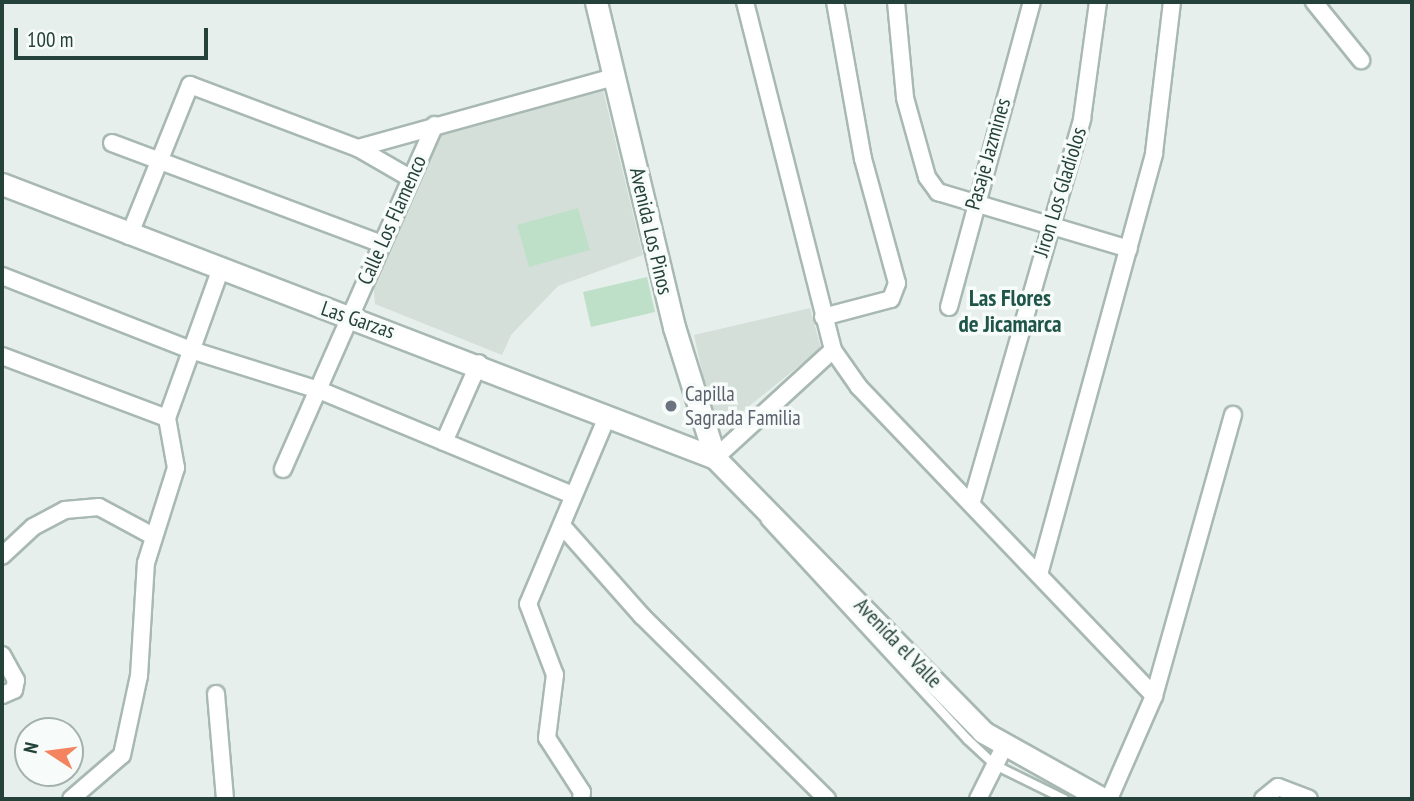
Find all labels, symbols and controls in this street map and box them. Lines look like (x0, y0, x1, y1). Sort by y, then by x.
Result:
scale bar (18, 14, 212, 58)
text: 100 m (27, 26, 73, 53)
street label: Pasaje Jazmines (960, 95, 1016, 213)
street label: Jiron Los Gladiolos (1028, 124, 1092, 260)
street label: Calle Los Flamenco (352, 151, 432, 289)
street label: Avenida Los Pinos (624, 165, 678, 297)
district label: Las Flores de Jicamarca (958, 284, 1062, 338)
street label: Las Garzas (318, 296, 398, 344)
place label: Capilla Sagrada Familia (685, 381, 801, 431)
marker: Capilla Sagrada Familia (663, 398, 679, 414)
street label: Avenida el Valle (849, 593, 947, 693)
north arrow (14, 717, 84, 787)
text: N (18, 740, 43, 755)

